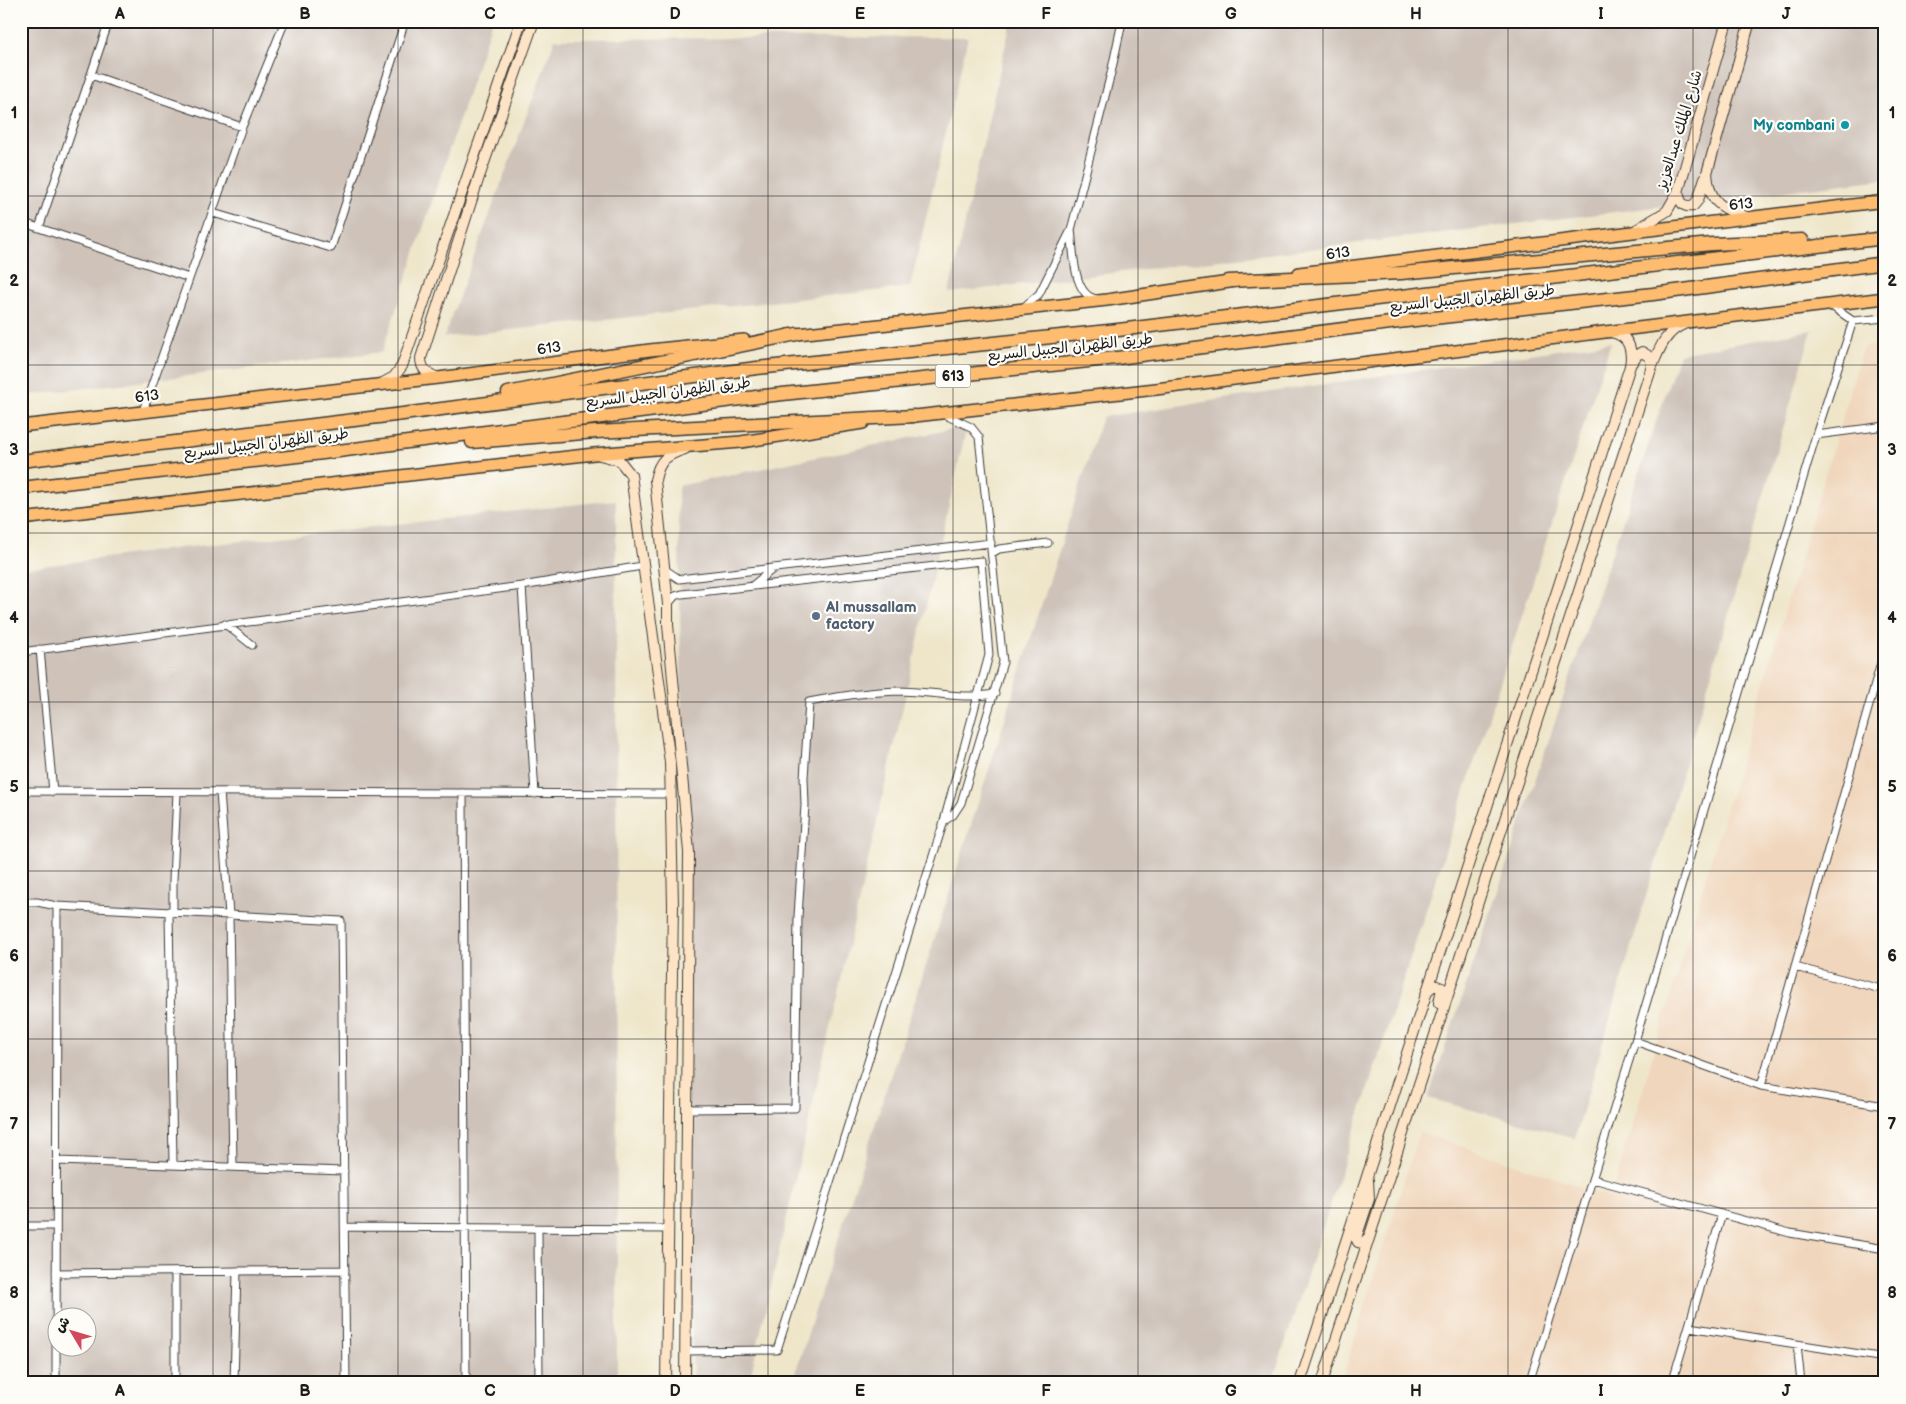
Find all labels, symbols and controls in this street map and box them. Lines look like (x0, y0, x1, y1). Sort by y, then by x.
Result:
text: A (114, 5, 125, 24)
text: B (299, 5, 311, 24)
text: C (484, 5, 496, 24)
text: D (669, 5, 681, 24)
text: E (855, 5, 865, 24)
text: F (1041, 5, 1051, 24)
text: G (1225, 5, 1237, 24)
text: H (1410, 5, 1422, 24)
text: I (1598, 5, 1604, 24)
text: J (1782, 5, 1791, 24)
street label: شارع الملك عبدالعزيز (1652, 68, 1707, 194)
text: 1 (11, 104, 17, 123)
text: 1 (1889, 104, 1895, 123)
place label: My combani (1753, 116, 1835, 135)
marker: My combani (1839, 119, 1851, 131)
street label: 613 (1728, 194, 1754, 215)
street label: 613 (1325, 243, 1351, 264)
text: 2 (9, 272, 19, 291)
text: 2 (1887, 272, 1897, 291)
street label: طريق الظهران الجبيل السريع (1388, 280, 1556, 318)
street label: طريق الظهران الجبيل السريع (986, 329, 1154, 367)
street label: 613 (536, 337, 562, 360)
road number: 613 (936, 364, 970, 388)
street label: طريق الظهران الجبيل السريع (584, 373, 752, 413)
street label: 613 (134, 386, 160, 407)
street label: طريق الظهران الجبيل السريع (182, 424, 350, 464)
text: 3 (9, 441, 19, 460)
text: 3 (1887, 441, 1897, 460)
place label: Al mussallam factory (825, 598, 917, 634)
text: 4 (9, 609, 19, 628)
text: 4 (1887, 609, 1897, 628)
marker: Al mussallam factory (810, 610, 822, 622)
text: 5 (9, 778, 19, 797)
text: 5 (1887, 778, 1897, 797)
text: 6 (9, 947, 19, 966)
text: 6 (1887, 947, 1897, 966)
text: 7 (10, 1115, 19, 1134)
text: 7 (1888, 1115, 1897, 1134)
text: 8 (9, 1284, 19, 1303)
text: 8 (1887, 1284, 1897, 1303)
north arrow (48, 1306, 98, 1356)
text: ش (51, 1313, 74, 1336)
text: A (114, 1382, 125, 1401)
text: B (299, 1382, 311, 1401)
text: C (484, 1382, 496, 1401)
text: D (669, 1382, 681, 1401)
text: E (855, 1382, 865, 1401)
text: F (1041, 1382, 1051, 1401)
text: G (1225, 1382, 1237, 1401)
text: H (1410, 1382, 1422, 1401)
text: I (1598, 1382, 1604, 1401)
text: J (1782, 1382, 1791, 1401)

